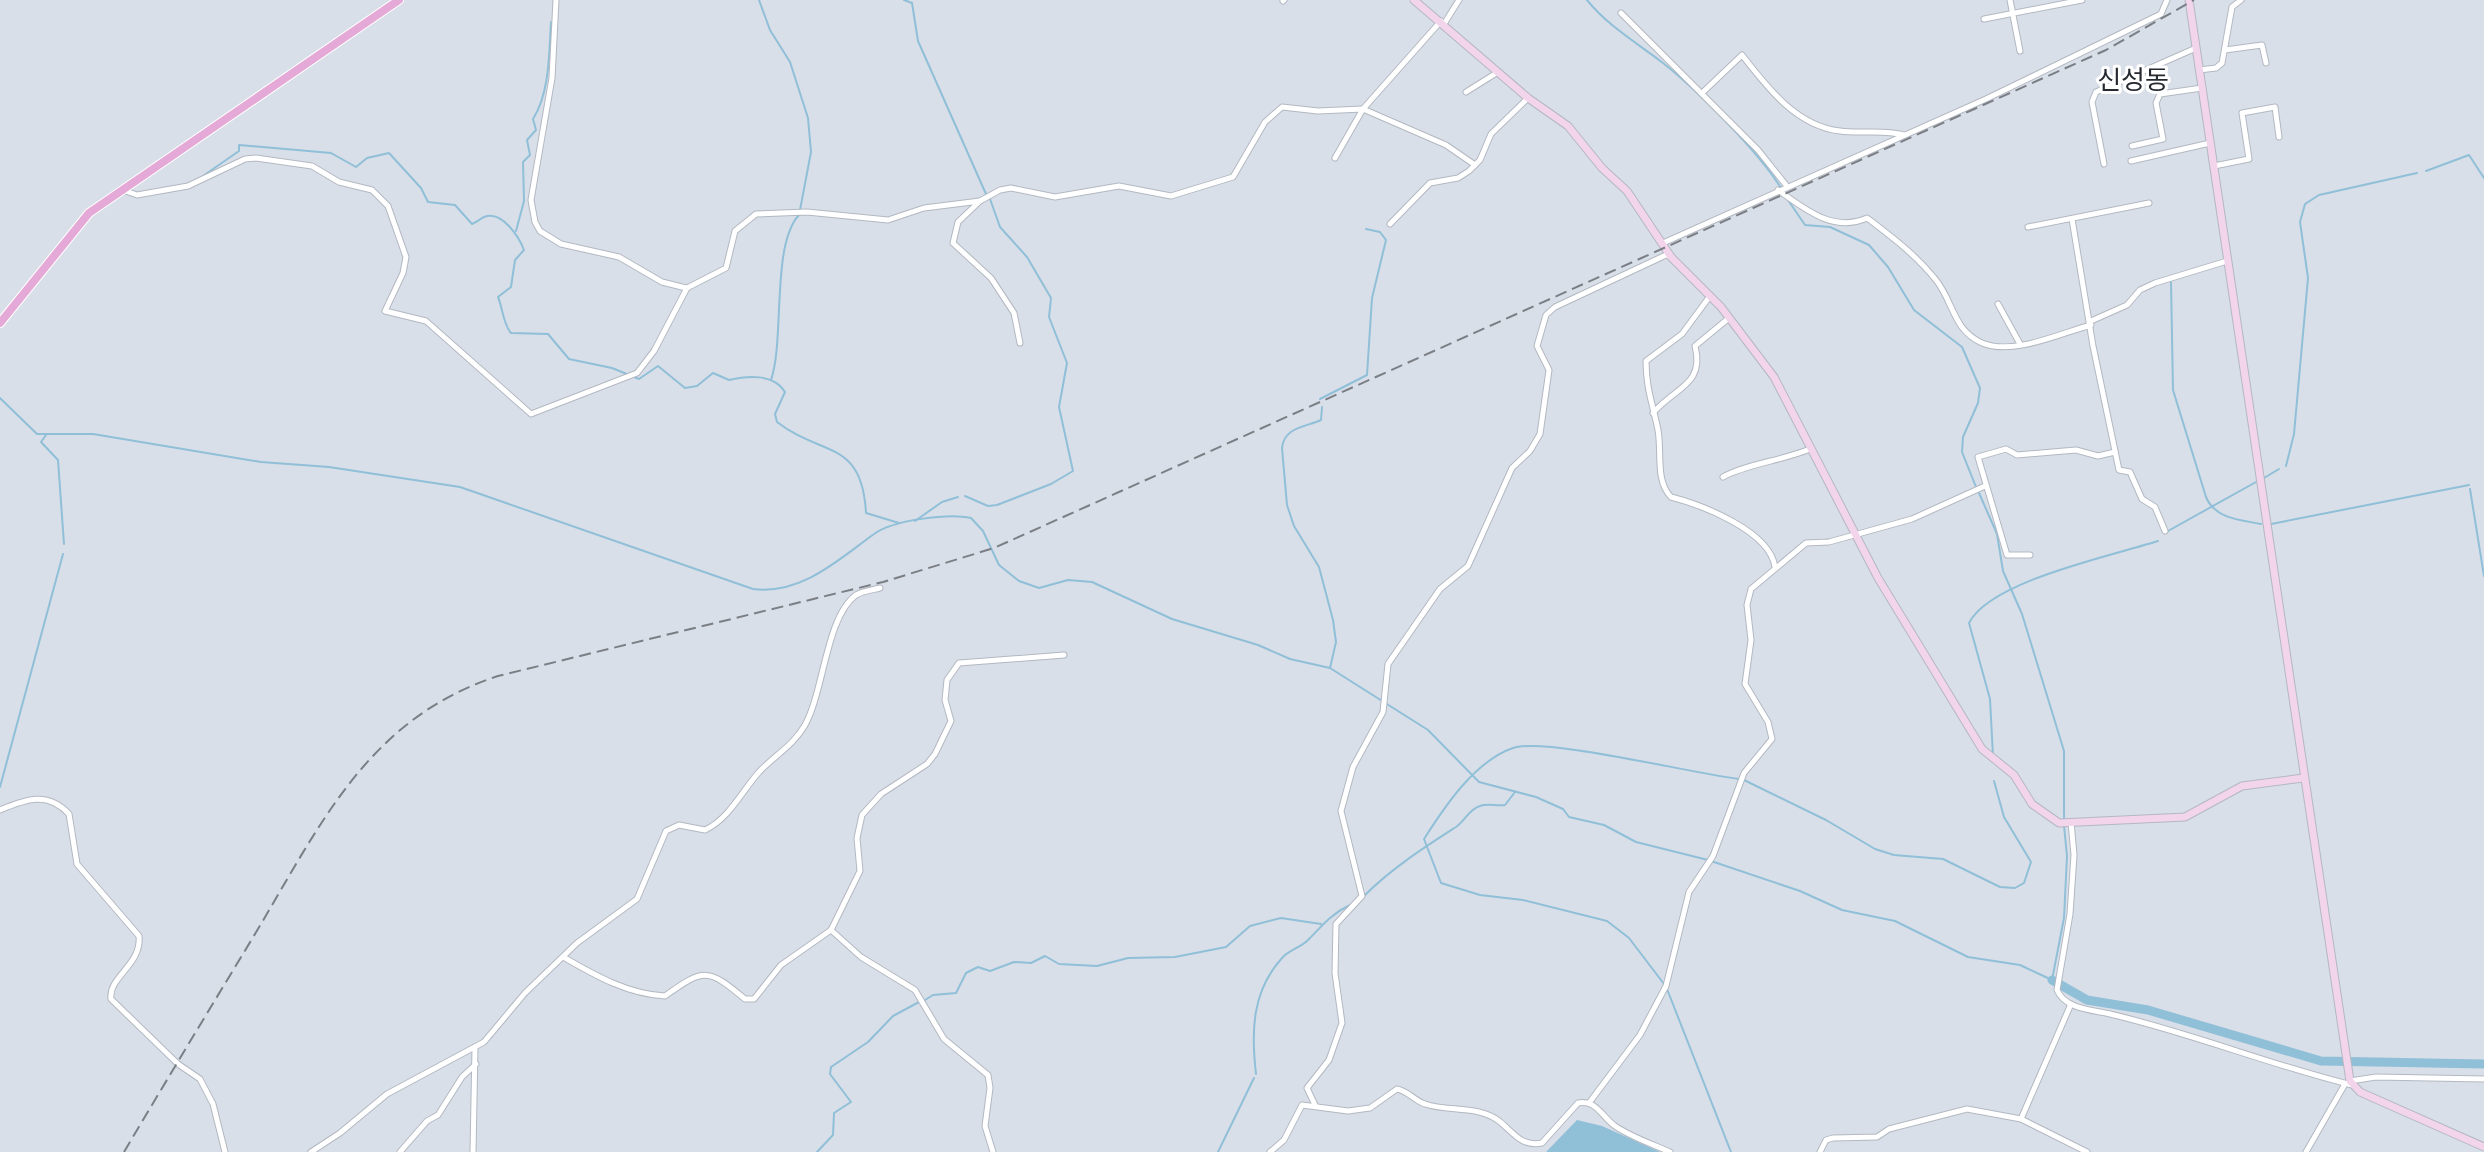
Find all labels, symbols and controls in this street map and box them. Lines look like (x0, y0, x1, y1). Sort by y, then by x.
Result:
district label: 신성동 (2097, 63, 2169, 96)

